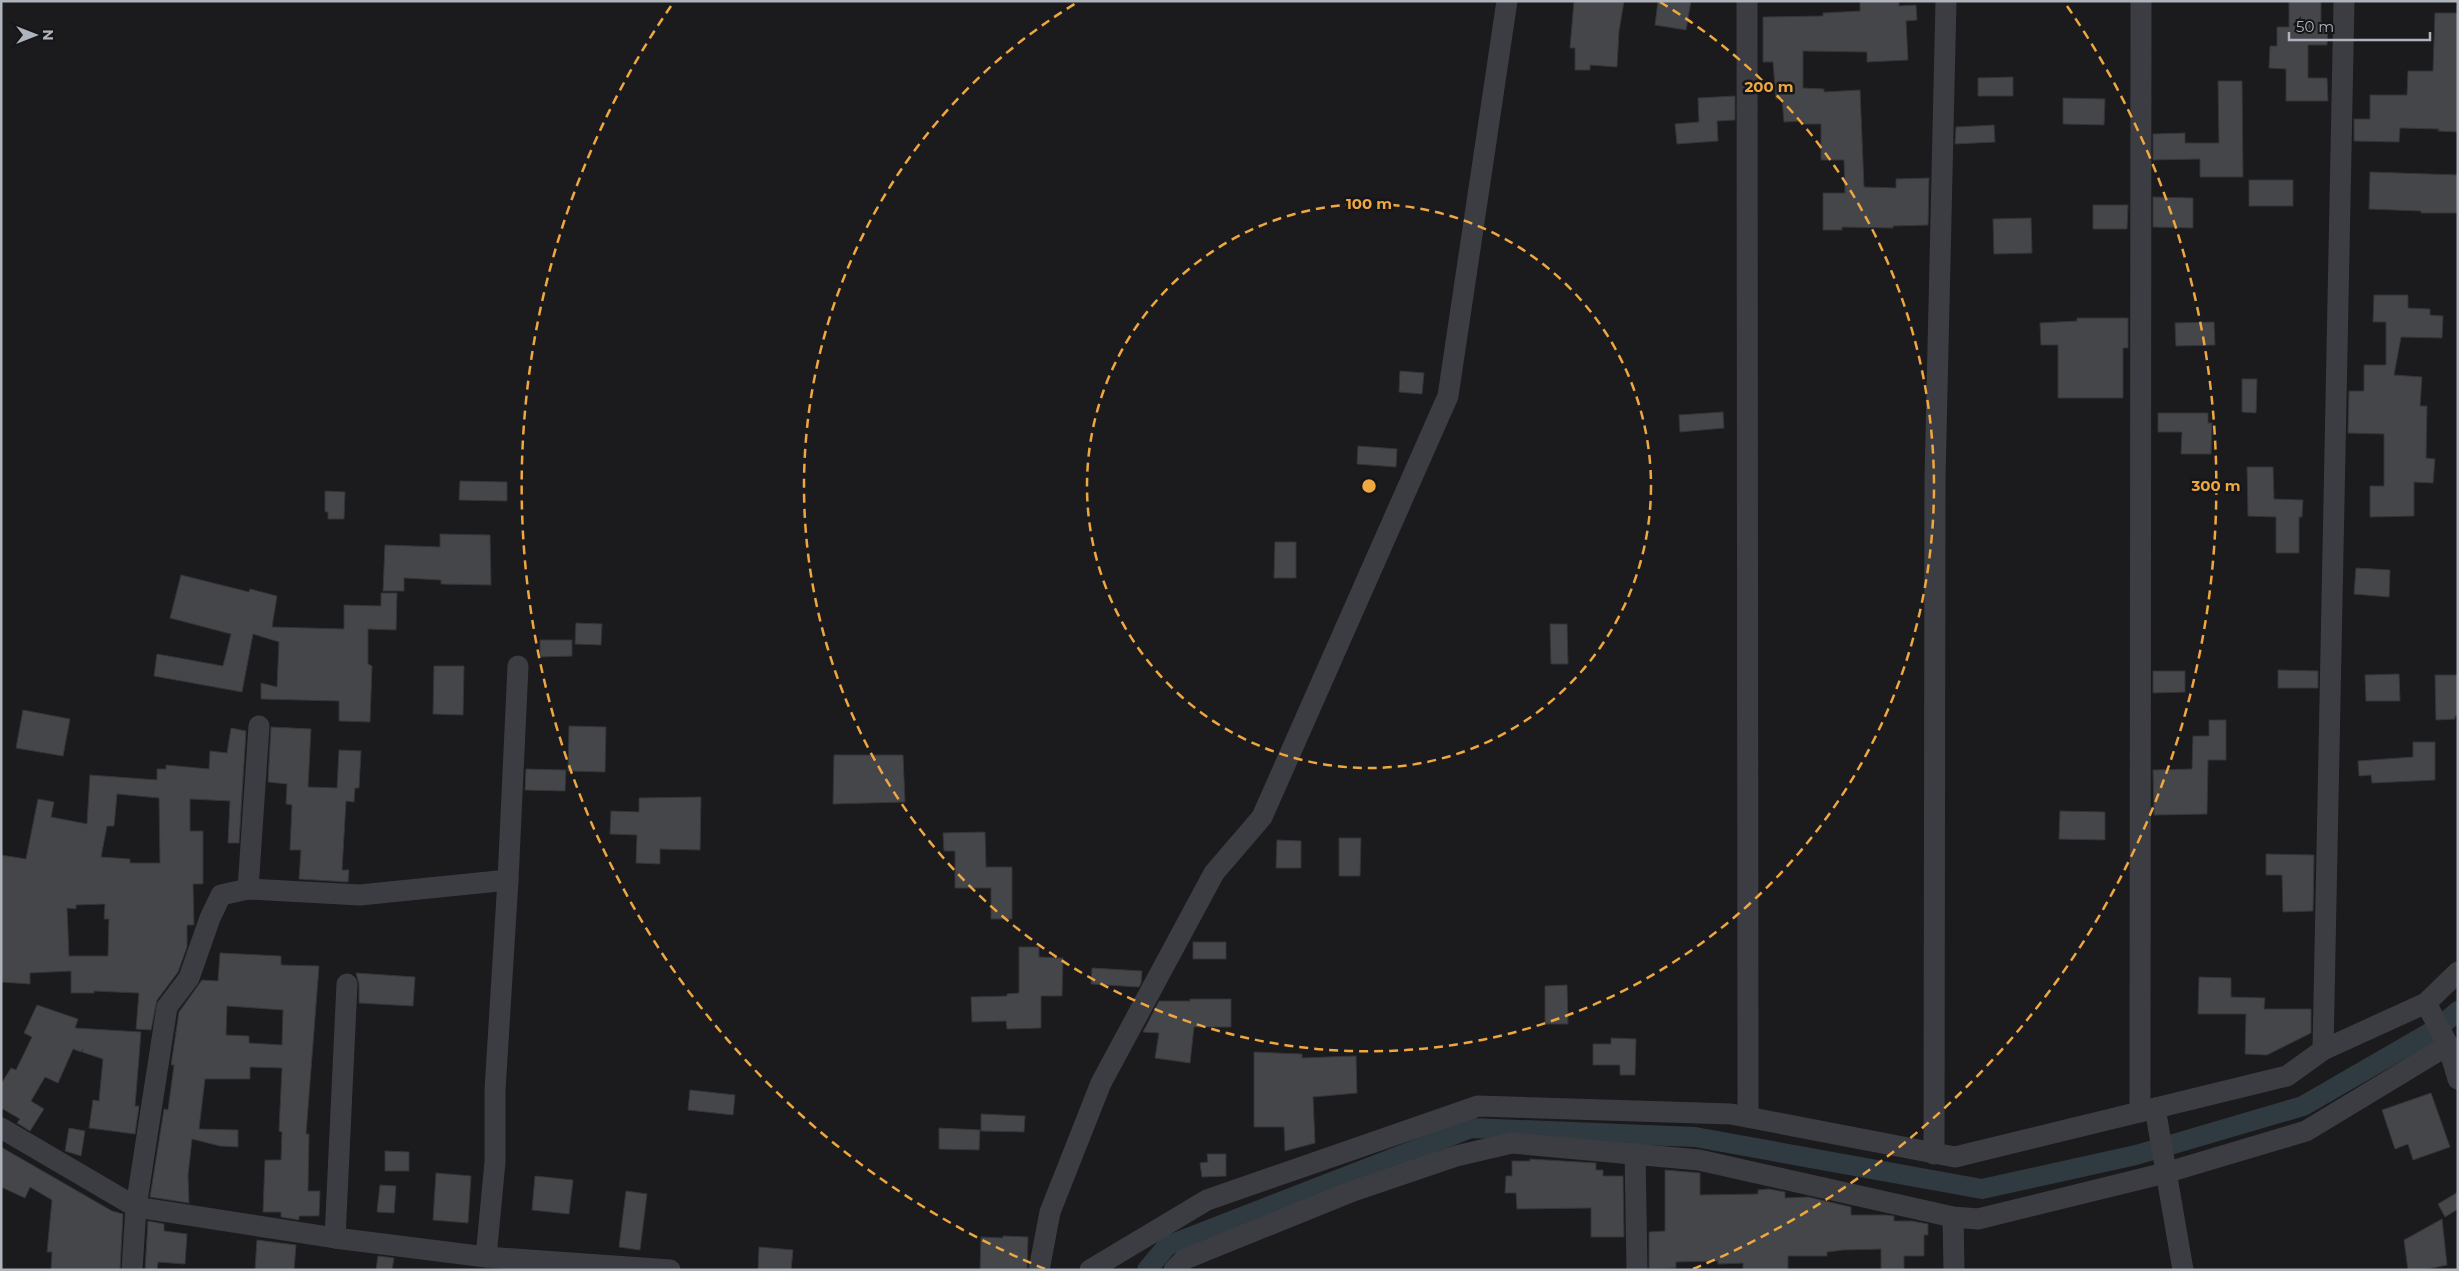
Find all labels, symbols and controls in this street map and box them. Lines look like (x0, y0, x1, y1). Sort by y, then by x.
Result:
north arrow (10, 10, 60, 60)
scale bar (2289, 10, 2430, 42)
text: 50 m (2296, 17, 2334, 36)
text: N (39, 29, 57, 41)
text: 200 m (1744, 77, 1794, 96)
text: 100 m (1346, 194, 1392, 213)
text: 300 m (2190, 476, 2241, 495)
centre of rings (1360, 477, 1378, 495)

